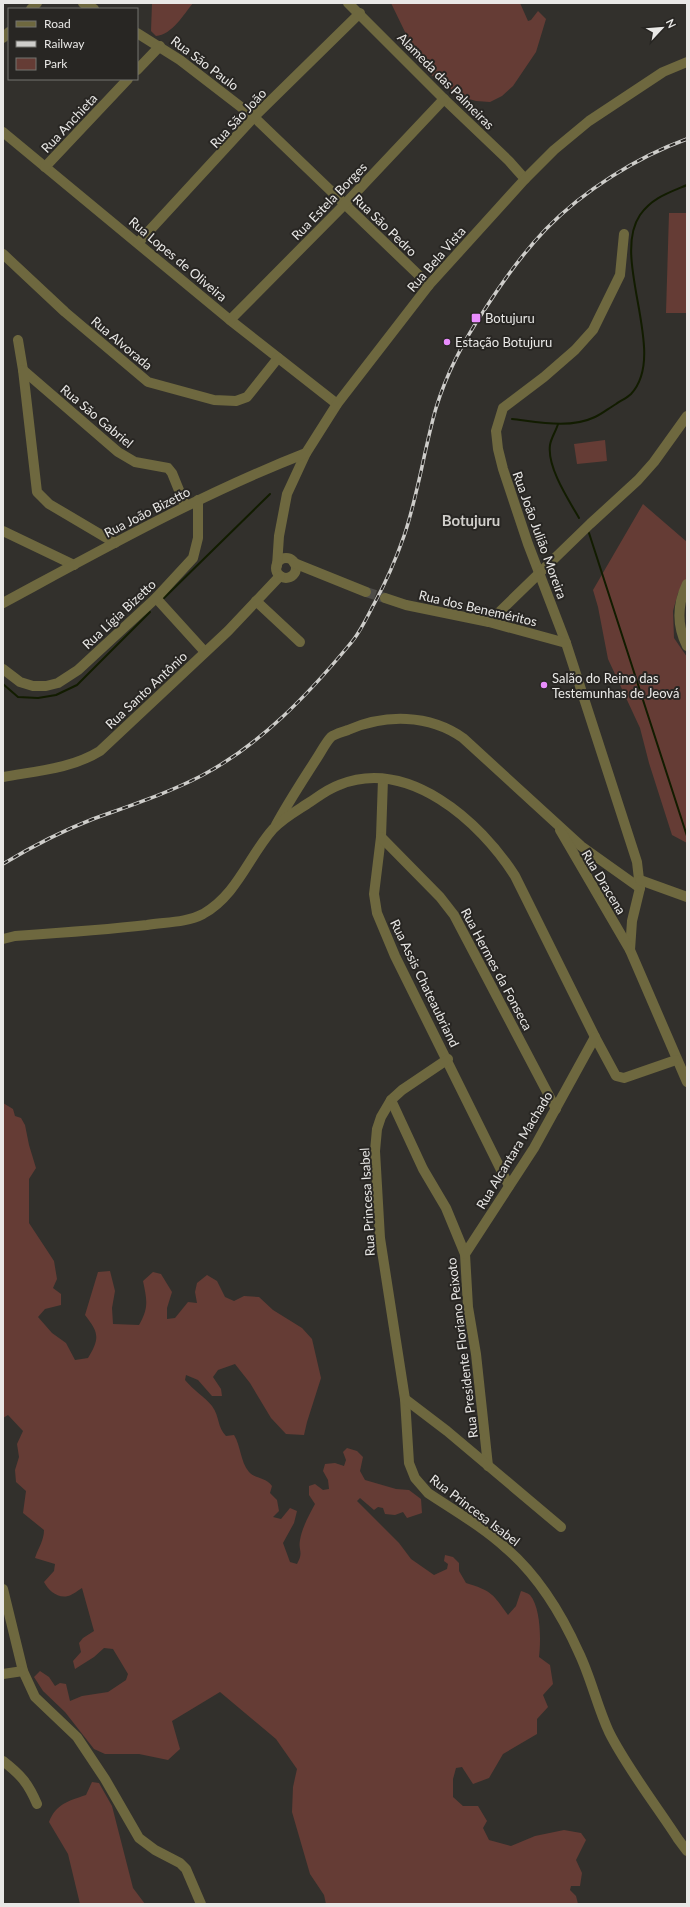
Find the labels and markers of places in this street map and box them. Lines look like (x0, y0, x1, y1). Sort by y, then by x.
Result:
place label: Botujuru (485, 310, 535, 326)
marker: Botujuru (470, 312, 482, 324)
place label: Estação Botujuru (455, 334, 552, 350)
marker: Estação Botujuru (442, 337, 452, 347)
place label: Salão do Reino das Testemunhas de Jeová (552, 670, 679, 701)
marker: Salão do Reino das Testemunhas de Jeová (539, 680, 549, 690)

